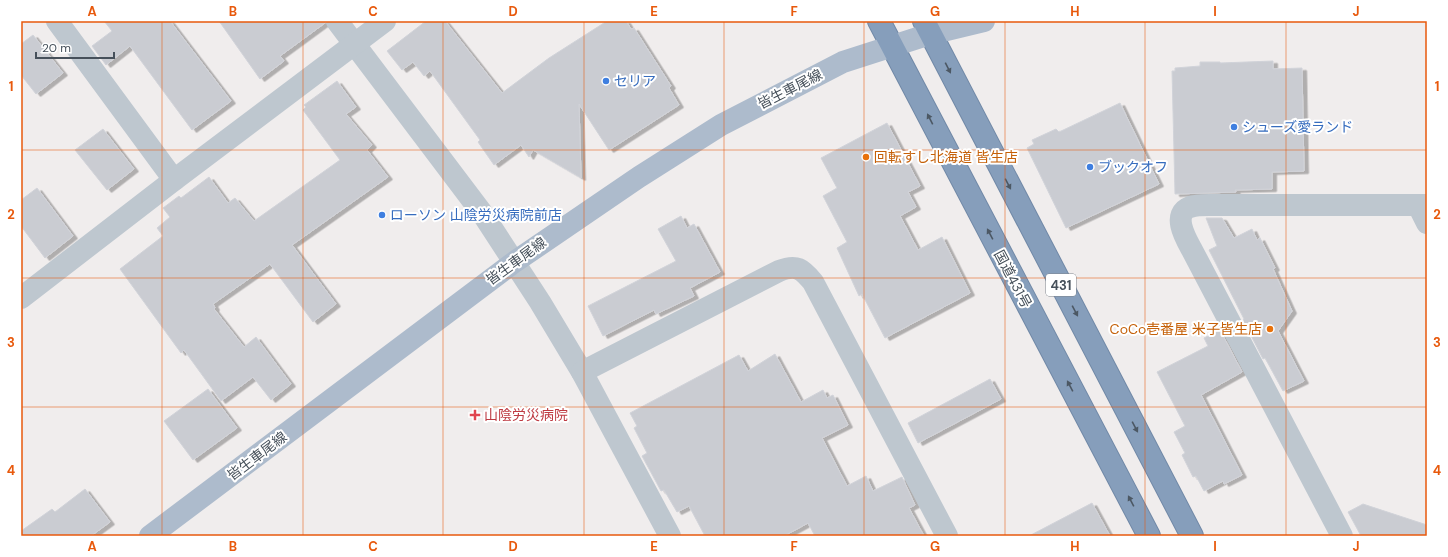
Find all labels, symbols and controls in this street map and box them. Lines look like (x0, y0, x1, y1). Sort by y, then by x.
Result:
text: A (87, 3, 97, 20)
text: B (229, 3, 237, 20)
text: C (368, 3, 378, 20)
text: D (508, 3, 518, 20)
text: E (650, 3, 658, 20)
text: F (790, 3, 798, 20)
text: G (930, 3, 940, 20)
text: H (1070, 3, 1080, 20)
text: I (1213, 3, 1217, 20)
text: J (1352, 3, 1360, 20)
scale bar (36, 34, 114, 60)
text: 20 m (42, 40, 71, 56)
one-way arrow (945, 63, 951, 74)
street label: 皆生車尾線 (755, 65, 825, 113)
place label: セリア (614, 72, 656, 90)
marker: セリア (601, 76, 611, 86)
text: 1 (9, 78, 13, 95)
text: 1 (1435, 78, 1439, 95)
one-way arrow (926, 113, 933, 125)
place label: シューズ愛ランド (1242, 118, 1353, 136)
marker: シューズ愛ランド (1229, 122, 1239, 132)
place label: 回転すし北海道 皆生店 (874, 148, 1018, 166)
marker: 回転すし北海道 皆生店 (861, 152, 871, 162)
place label: ブックオフ (1098, 158, 1168, 176)
marker: ブックオフ (1085, 162, 1095, 172)
one-way arrow (1005, 178, 1012, 190)
text: 2 (7, 206, 15, 223)
place label: ローソン 山陰労災病院前店 (390, 206, 562, 224)
text: 2 (1433, 206, 1441, 223)
marker: ローソン 山陰労災病院前店 (377, 210, 387, 220)
one-way arrow (987, 228, 993, 240)
street label: 皆生車尾線 (482, 233, 550, 289)
street label: 国道431号 (990, 247, 1036, 311)
road number: 431 (1046, 274, 1076, 296)
one-way arrow (1072, 306, 1078, 317)
place label: CoCo壱番屋 米子皆生店 (1110, 320, 1262, 338)
marker: CoCo壱番屋 米子皆生店 (1265, 324, 1275, 334)
text: 3 (7, 334, 15, 351)
text: 3 (1433, 334, 1441, 351)
one-way arrow (1067, 381, 1073, 392)
place label: 山陰労災病院 (484, 406, 568, 424)
marker: 山陰労災病院 (469, 409, 481, 421)
one-way arrow (1132, 421, 1138, 432)
street label: 皆生車尾線 (224, 428, 290, 484)
text: 4 (7, 462, 15, 479)
text: 4 (1433, 462, 1441, 479)
one-way arrow (1127, 496, 1134, 507)
text: A (87, 538, 97, 555)
text: B (229, 538, 237, 555)
text: C (368, 538, 378, 555)
text: D (508, 538, 518, 555)
text: E (650, 538, 658, 555)
text: F (790, 538, 798, 555)
text: G (930, 538, 940, 555)
text: H (1070, 538, 1080, 555)
text: I (1213, 538, 1217, 555)
text: J (1352, 538, 1360, 555)

